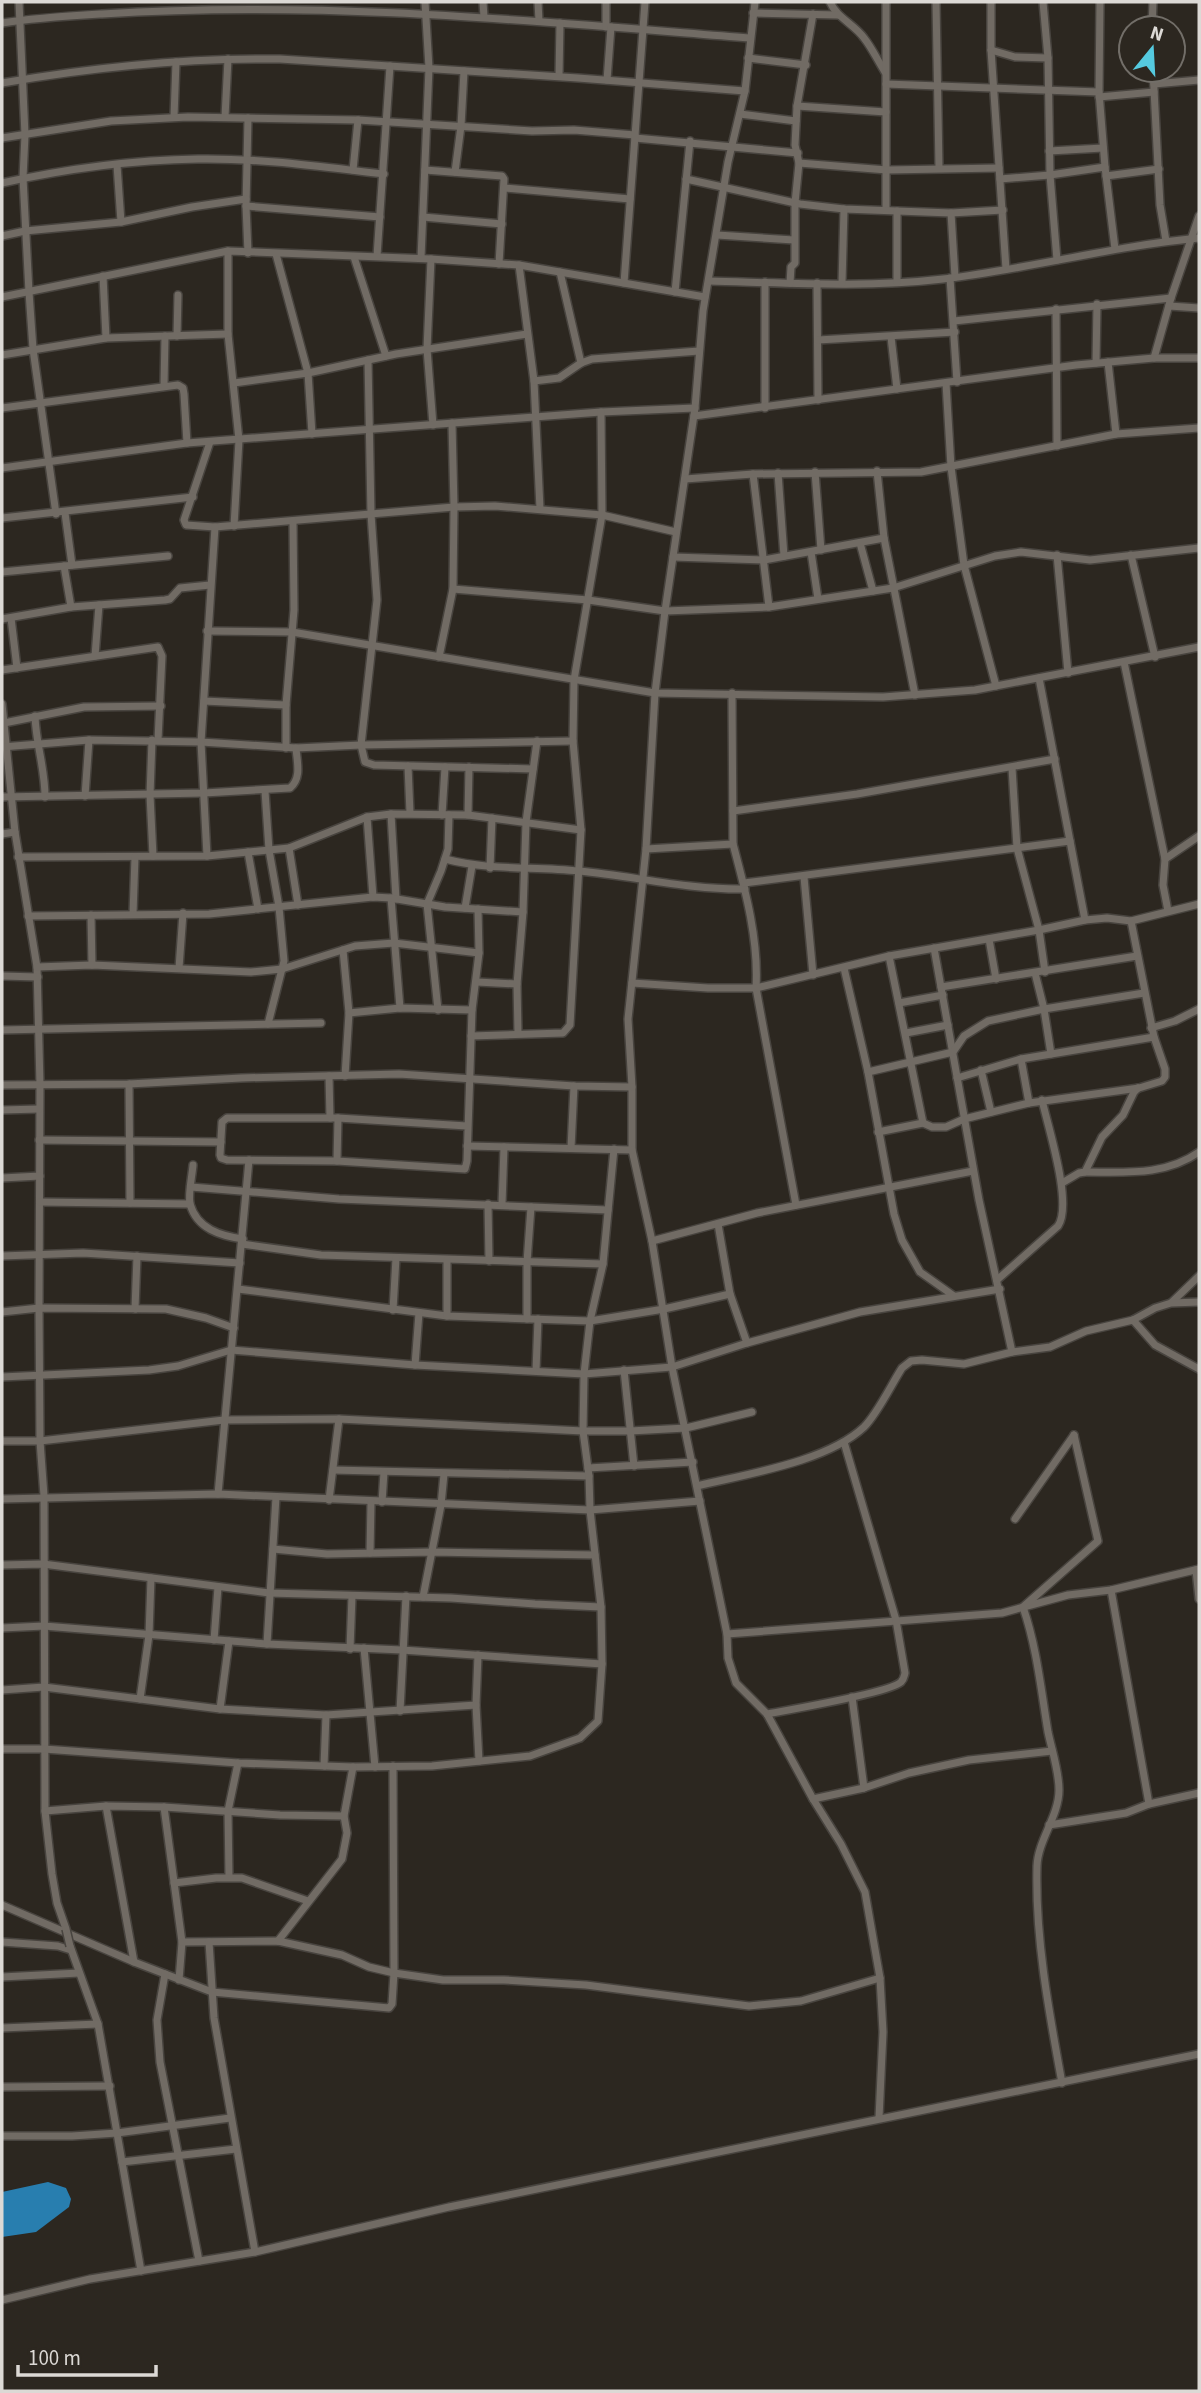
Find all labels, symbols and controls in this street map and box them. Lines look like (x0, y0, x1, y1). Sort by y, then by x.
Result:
north arrow (1117, 14, 1187, 84)
text: N (1147, 19, 1167, 49)
scale bar (18, 2334, 156, 2378)
text: 100 m (28, 2343, 81, 2373)

